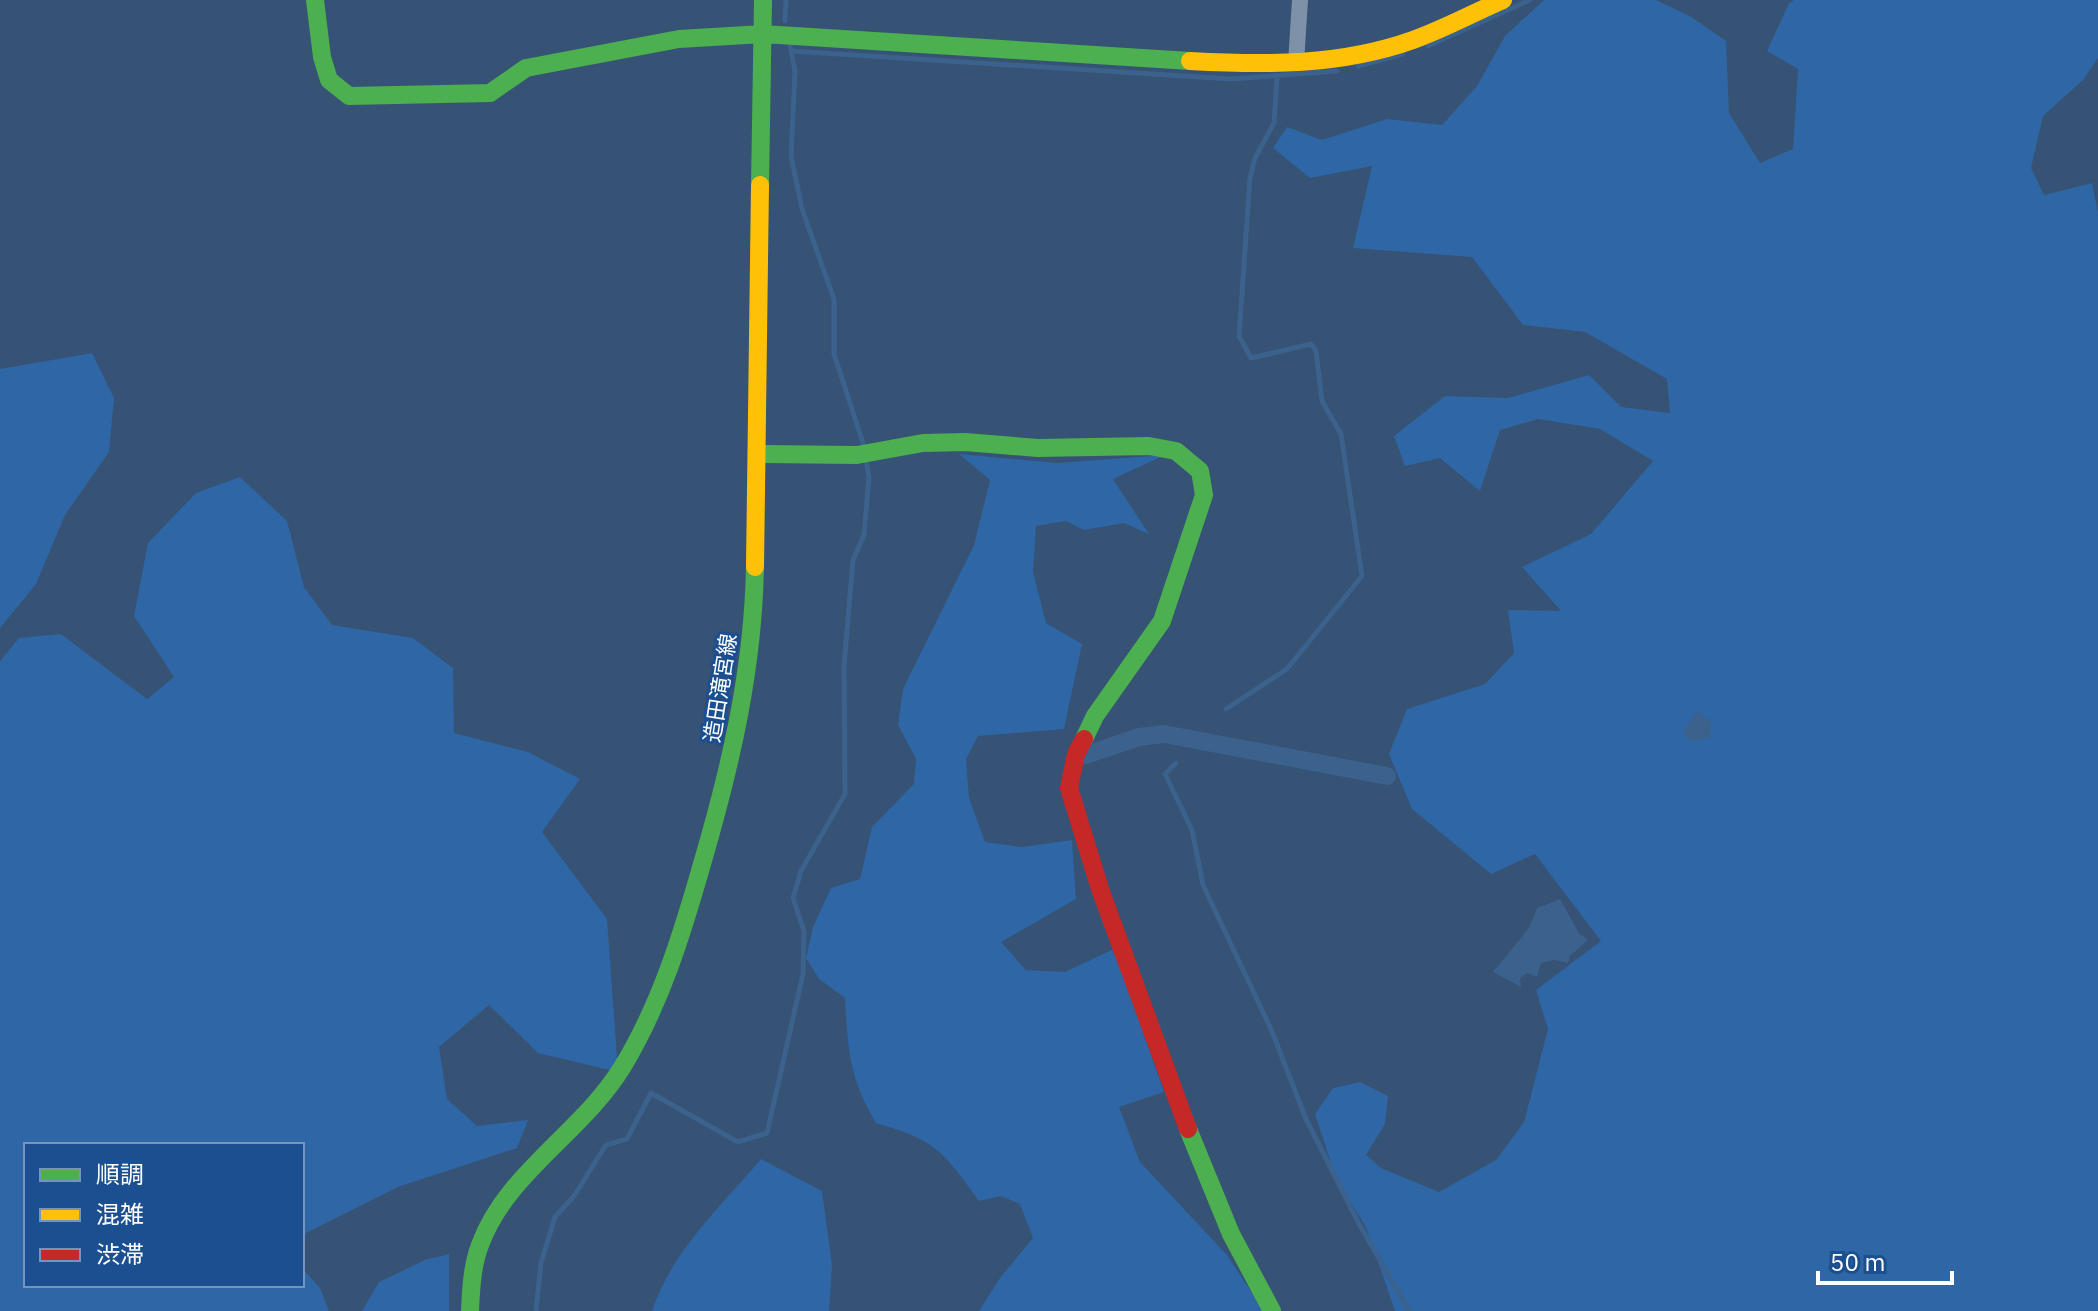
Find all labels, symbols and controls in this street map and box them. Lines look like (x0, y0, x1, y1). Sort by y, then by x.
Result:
street label: 造田滝宮線 (697, 631, 742, 745)
legend (24, 1143, 304, 1287)
text: 順調 (96, 1158, 144, 1190)
text: 混雑 (96, 1198, 144, 1230)
scale bar (1818, 1235, 1952, 1285)
text: 渋滞 (96, 1238, 144, 1270)
text: 50 m (1830, 1246, 1885, 1278)

